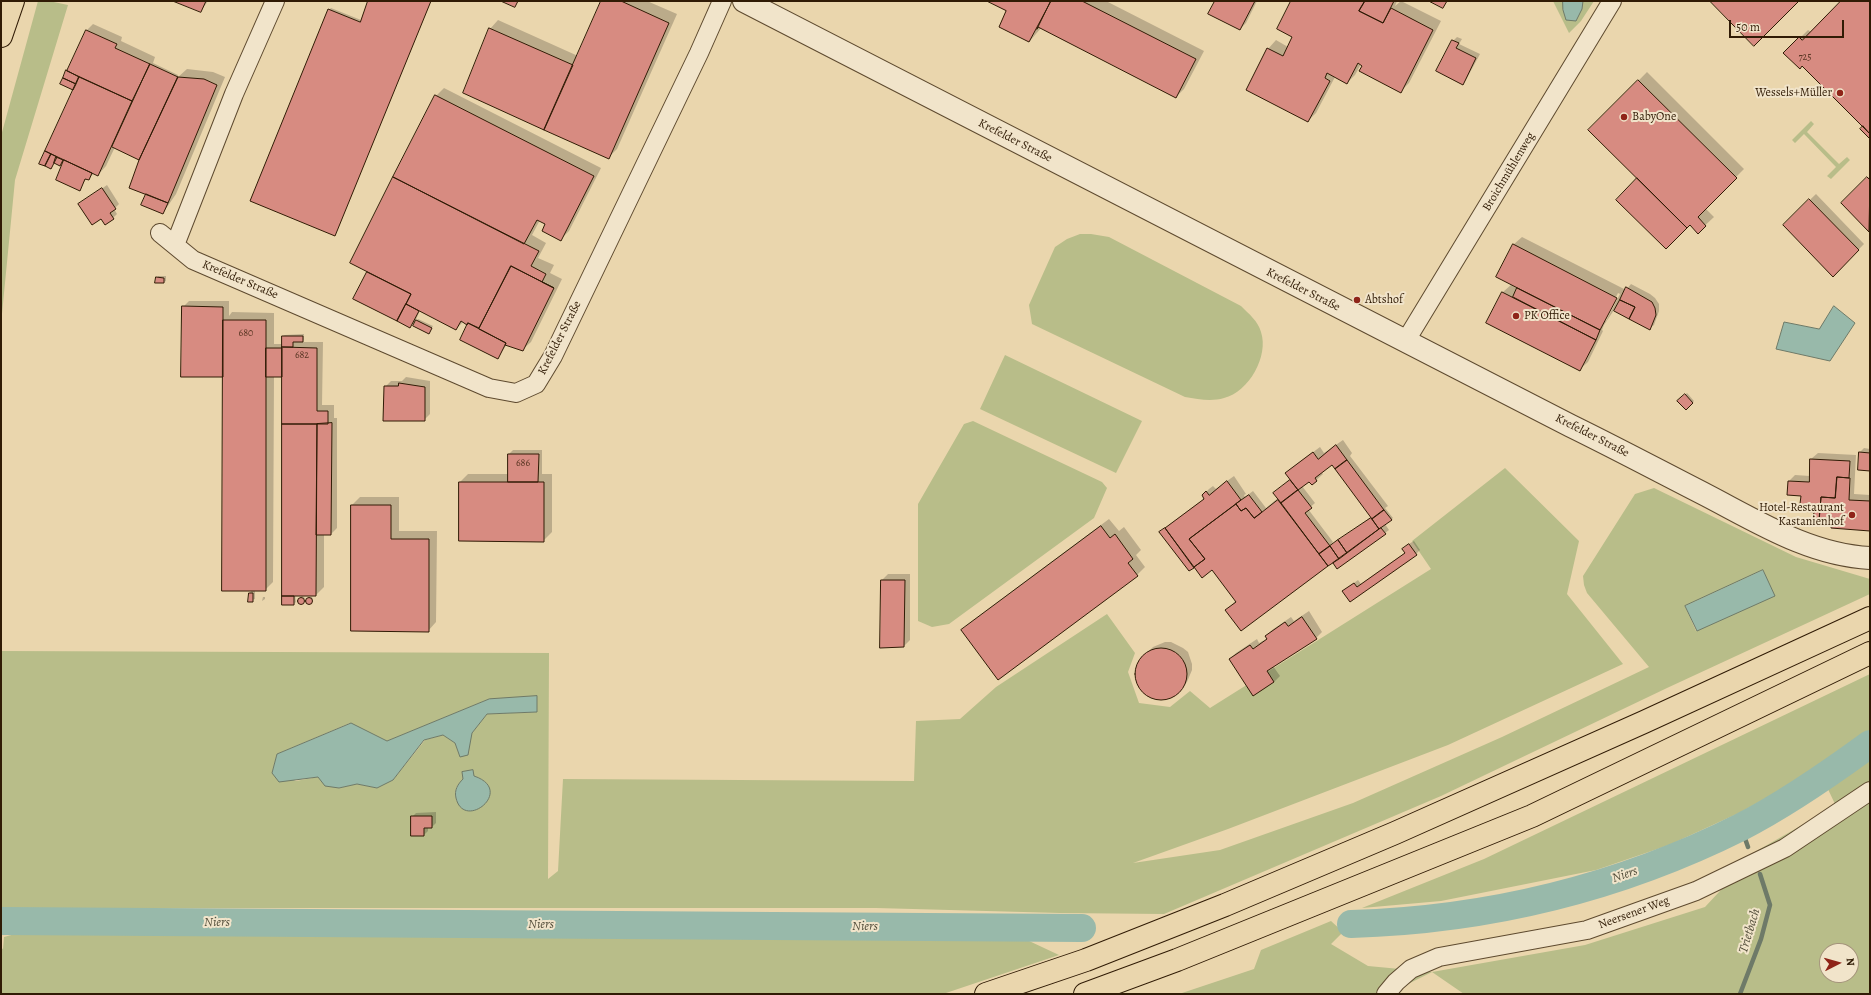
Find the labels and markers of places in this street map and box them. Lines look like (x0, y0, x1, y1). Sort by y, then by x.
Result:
place label: Wessels+Müller (1755, 86, 1832, 100)
marker: Wessels+Müller (1835, 88, 1845, 98)
place label: BabyOne (1632, 110, 1676, 124)
marker: BabyOne (1619, 112, 1629, 122)
place label: Abtshof (1365, 293, 1403, 307)
marker: Abtshof (1352, 295, 1362, 305)
place label: PK Office (1524, 309, 1570, 323)
marker: PK Office (1511, 311, 1521, 321)
place label: Hotel-Restaurant Kastanienhof (1759, 501, 1844, 529)
marker: Hotel-Restaurant Kastanienhof (1847, 510, 1857, 520)

